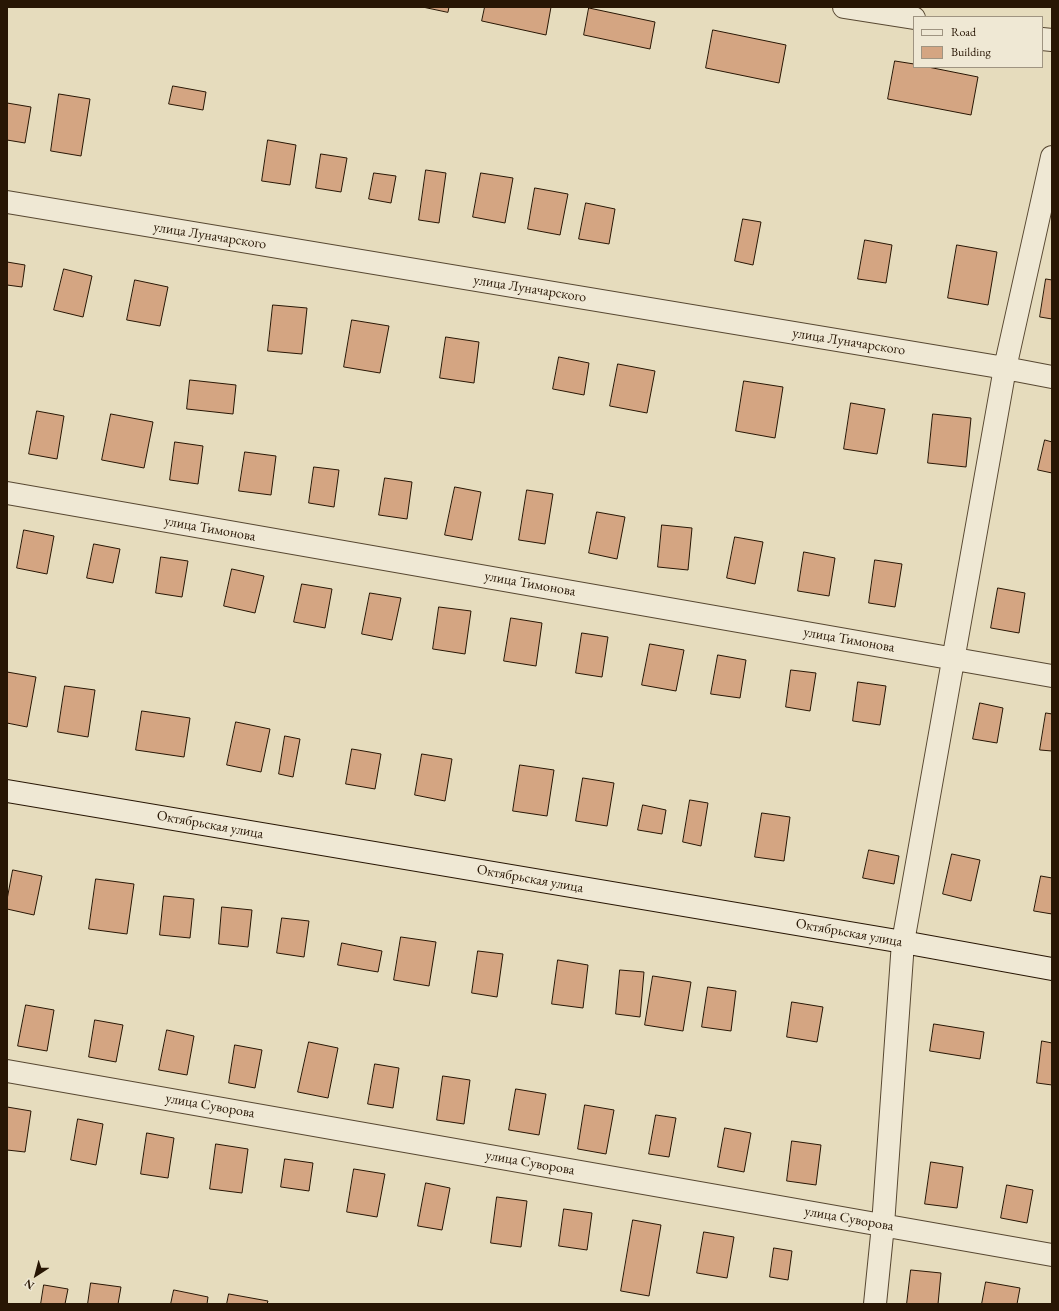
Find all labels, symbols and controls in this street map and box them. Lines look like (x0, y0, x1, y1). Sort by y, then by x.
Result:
legend (913, 16, 1043, 68)
text: Road (951, 24, 976, 40)
text: Building (951, 44, 991, 60)
street label: улица Луначарского (152, 219, 268, 253)
street label: улица Луначарского (472, 272, 588, 306)
street label: улица Луначарского (791, 325, 907, 359)
street label: улица Тимонова (163, 513, 257, 545)
street label: улица Тимонова (483, 568, 577, 600)
street label: улица Тимонова (802, 624, 896, 656)
street label: Октябрьская улица (155, 807, 265, 843)
street label: Октябрьская улица (475, 861, 585, 897)
street label: Октябрьская улица (794, 915, 904, 951)
street label: улица Суворова (164, 1090, 256, 1122)
street label: улица Суворова (484, 1147, 576, 1179)
street label: улица Суворова (803, 1203, 895, 1235)
north arrow (16, 1255, 56, 1295)
text: N (21, 1276, 37, 1293)

